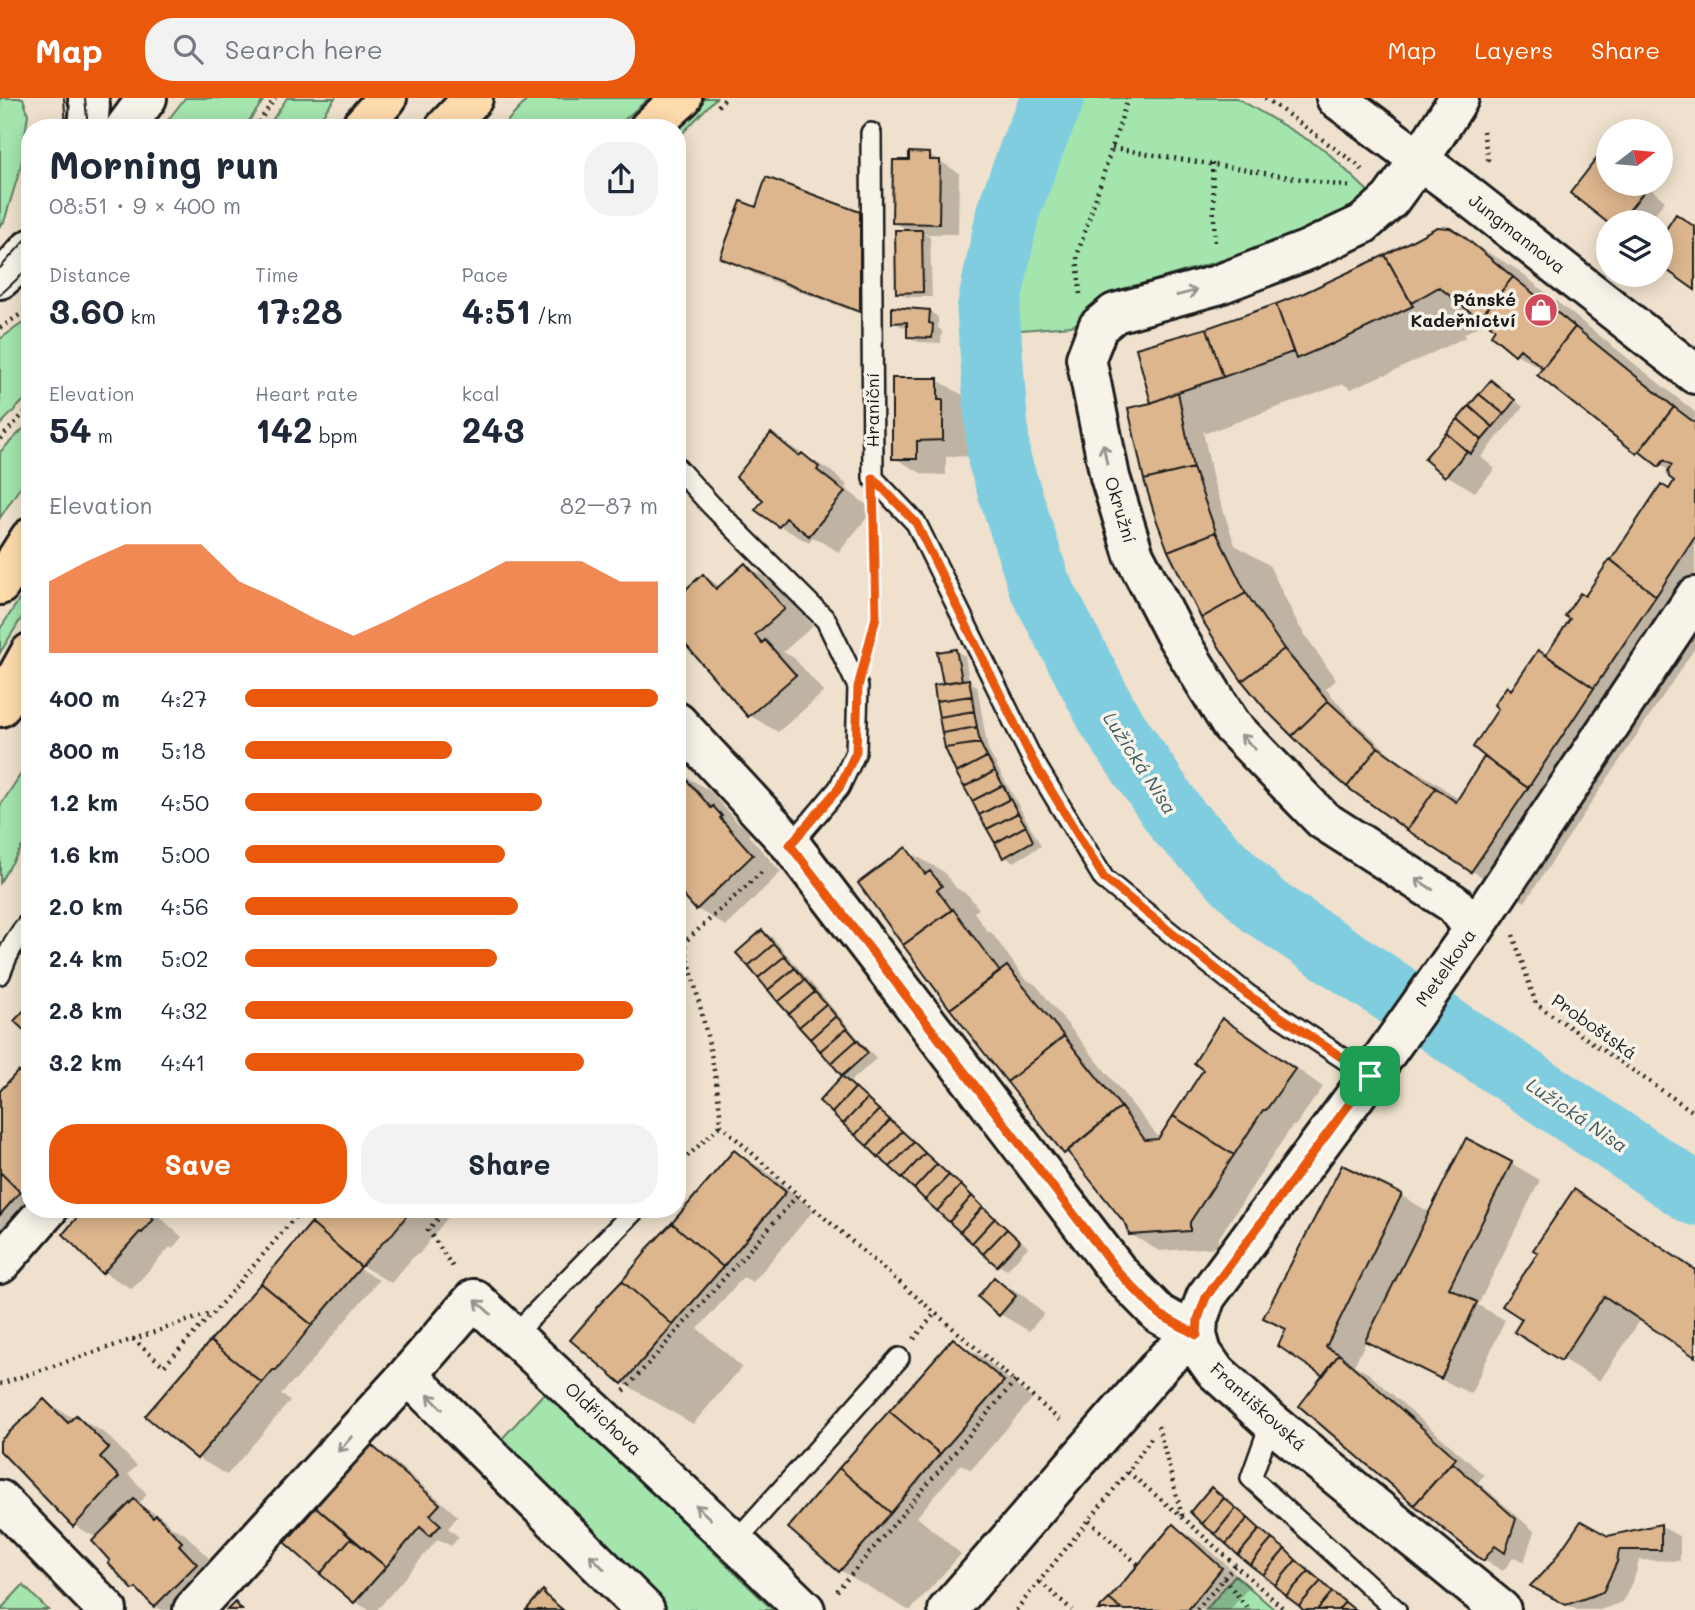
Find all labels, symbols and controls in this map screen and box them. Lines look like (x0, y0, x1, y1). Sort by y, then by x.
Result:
search box (145, 18, 635, 81)
text: Map (35, 28, 103, 71)
icon: search (169, 30, 207, 68)
text: Search here (225, 32, 383, 66)
text: Map (1388, 34, 1436, 65)
text: Layers (1474, 34, 1553, 65)
text: Share (1591, 34, 1660, 65)
north arrow (1596, 119, 1673, 196)
map controls (1596, 119, 1673, 287)
text: Morning run (49, 139, 279, 189)
button: share (584, 142, 658, 216)
street label: Jungmannova (1464, 188, 1571, 279)
text: 08:51 · 9 × 400 m (49, 190, 241, 220)
button: layers (1596, 210, 1673, 287)
text: Distance (49, 262, 131, 287)
text: Time (255, 262, 299, 287)
text: Pace (462, 262, 508, 287)
one-way arrow (1175, 286, 1198, 299)
text: 3.60 (49, 287, 124, 333)
text: 17:28 (255, 287, 343, 333)
text: 4:51 (462, 287, 531, 333)
place label: Pánské Kadeřnictví (1410, 287, 1516, 332)
shop icon: Pánské Kadeřnictví (1522, 291, 1560, 329)
text: km (124, 304, 156, 329)
text: /km (531, 304, 572, 329)
street label: Hraniční (860, 373, 884, 447)
text: Elevation (49, 381, 134, 406)
text: Heart rate (255, 381, 358, 406)
text: kcal (462, 381, 500, 406)
text: 54 (49, 406, 92, 452)
text: 142 (255, 406, 313, 452)
text: 243 (462, 406, 524, 452)
text: m (92, 423, 113, 448)
text: bpm (313, 423, 358, 448)
one-way arrow (1097, 443, 1111, 466)
street label: Okružní (1099, 474, 1142, 546)
text: Elevation (49, 490, 152, 520)
text: 82–87 m (560, 490, 658, 520)
text: 400 m (49, 683, 120, 713)
text: 4:27 (161, 683, 207, 713)
water label: Lužická Nisa (1098, 707, 1183, 819)
one-way arrow (1239, 734, 1256, 751)
text: 800 m (49, 735, 119, 765)
text: 5:18 (161, 735, 206, 765)
text: 1.2 km (49, 787, 118, 817)
text: 4:50 (161, 787, 209, 817)
text: 1.6 km (49, 839, 119, 869)
text: 5:00 (161, 839, 210, 869)
one-way arrow (1415, 877, 1434, 891)
text: 2.0 km (49, 891, 123, 921)
text: 4:56 (161, 891, 209, 921)
street label: Metelkova (1410, 924, 1481, 1011)
text: 2.4 km (49, 943, 122, 973)
text: 5:02 (161, 943, 209, 973)
street label: Proboštská (1547, 988, 1642, 1064)
text: 2.8 km (49, 995, 122, 1025)
text: 4:32 (161, 995, 208, 1025)
pin (1340, 1046, 1400, 1106)
text: 3.2 km (49, 1047, 122, 1077)
text: 4:41 (161, 1047, 205, 1077)
icon: arrive (1351, 1057, 1389, 1095)
water label: Lužická Nisa (1522, 1072, 1633, 1158)
button: Save (49, 1124, 347, 1204)
button: Share (361, 1124, 658, 1204)
one-way arrow (474, 1299, 492, 1315)
street label: Františkovská (1205, 1357, 1312, 1456)
street label: Oldřichova (560, 1376, 647, 1460)
one-way arrow (427, 1394, 444, 1411)
one-way arrow (337, 1435, 353, 1453)
one-way arrow (694, 1504, 712, 1520)
one-way arrow (589, 1554, 606, 1571)

